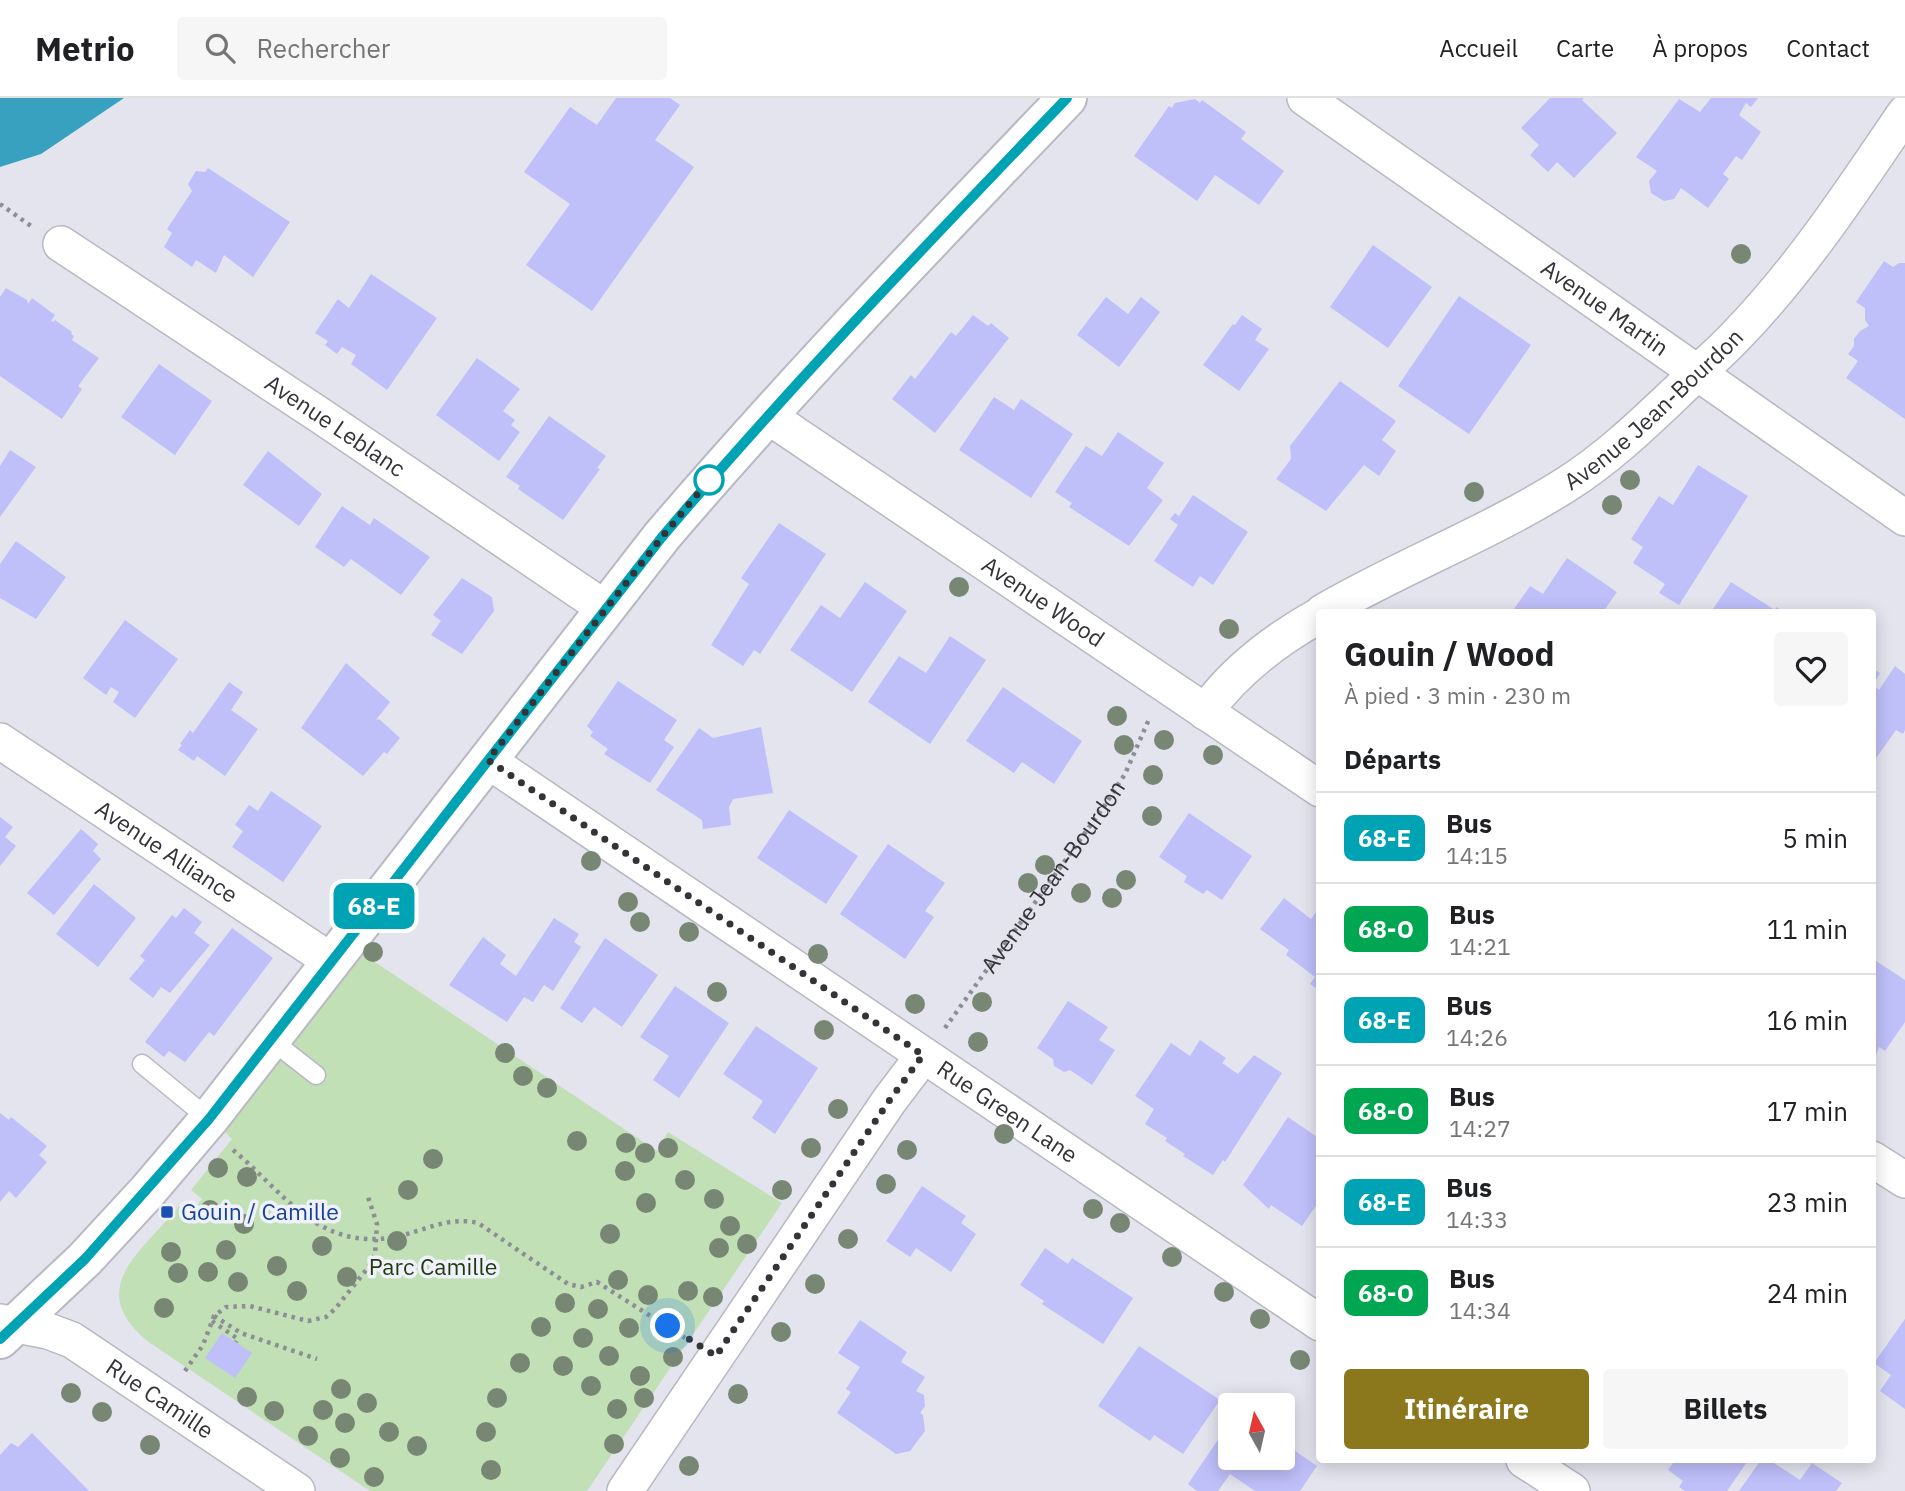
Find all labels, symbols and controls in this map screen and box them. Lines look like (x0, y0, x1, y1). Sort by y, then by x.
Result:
search box (177, 17, 667, 80)
text: Metrio (35, 27, 135, 70)
icon: search (201, 29, 239, 67)
text: Rechercher (257, 31, 390, 65)
text: Accueil (1439, 32, 1518, 64)
text: Carte (1556, 32, 1614, 64)
text: À propos (1652, 32, 1748, 64)
text: Contact (1786, 32, 1870, 64)
street label: Avenue Martin (1536, 252, 1675, 362)
street label: Avenue Jean-Bourdon (1558, 322, 1749, 496)
street label: Avenue Leblanc (260, 367, 412, 483)
unlabelled marker (694, 465, 724, 495)
street label: Avenue Wood (977, 549, 1111, 653)
text: Gouin / Wood (1344, 632, 1554, 675)
button: heart (1774, 632, 1848, 706)
text: À pied · 3 min · 230 m (1344, 680, 1571, 710)
text: Départs (1344, 742, 1441, 776)
street label: Avenue Jean-Bourdon (973, 774, 1131, 978)
street label: Avenue Alliance (90, 793, 244, 909)
text: Bus (1446, 806, 1492, 840)
text: 5 min (1782, 821, 1848, 855)
text: 68-E (1358, 822, 1411, 854)
text: 14:15 (1446, 840, 1508, 870)
line badge: 68-E (325, 883, 423, 929)
text: 68-E (347, 890, 401, 922)
text: Bus (1449, 897, 1495, 931)
text: 11 min (1767, 912, 1848, 946)
text: 68-O (1358, 913, 1414, 945)
text: 14:21 (1449, 931, 1511, 961)
text: Bus (1446, 988, 1492, 1022)
text: 16 min (1767, 1003, 1848, 1037)
text: 68-E (1358, 1004, 1411, 1036)
text: 14:26 (1446, 1022, 1508, 1052)
street label: Rue Green Lane (932, 1053, 1084, 1169)
text: Bus (1449, 1079, 1495, 1113)
text: 17 min (1767, 1094, 1848, 1128)
text: 68-O (1358, 1095, 1414, 1127)
text: 14:27 (1449, 1113, 1511, 1143)
text: Bus (1446, 1170, 1492, 1204)
text: 23 min (1767, 1185, 1848, 1219)
text: 68-E (1358, 1186, 1411, 1218)
place label: Gouin / Camille (181, 1196, 339, 1226)
marker: Gouin / Camille (159, 1204, 175, 1220)
text: 14:33 (1446, 1204, 1508, 1234)
park label: Parc Camille (369, 1251, 497, 1281)
text: Bus (1449, 1261, 1495, 1295)
text: 24 min (1767, 1276, 1848, 1310)
text: 68-O (1358, 1277, 1414, 1309)
text: 14:34 (1449, 1295, 1511, 1325)
your location (650, 1308, 685, 1343)
street label: Rue Camille (101, 1351, 220, 1445)
button: Itinéraire (1344, 1369, 1589, 1449)
button: Billets (1603, 1369, 1848, 1449)
north arrow (1218, 1393, 1295, 1470)
map controls (1218, 1393, 1295, 1470)

